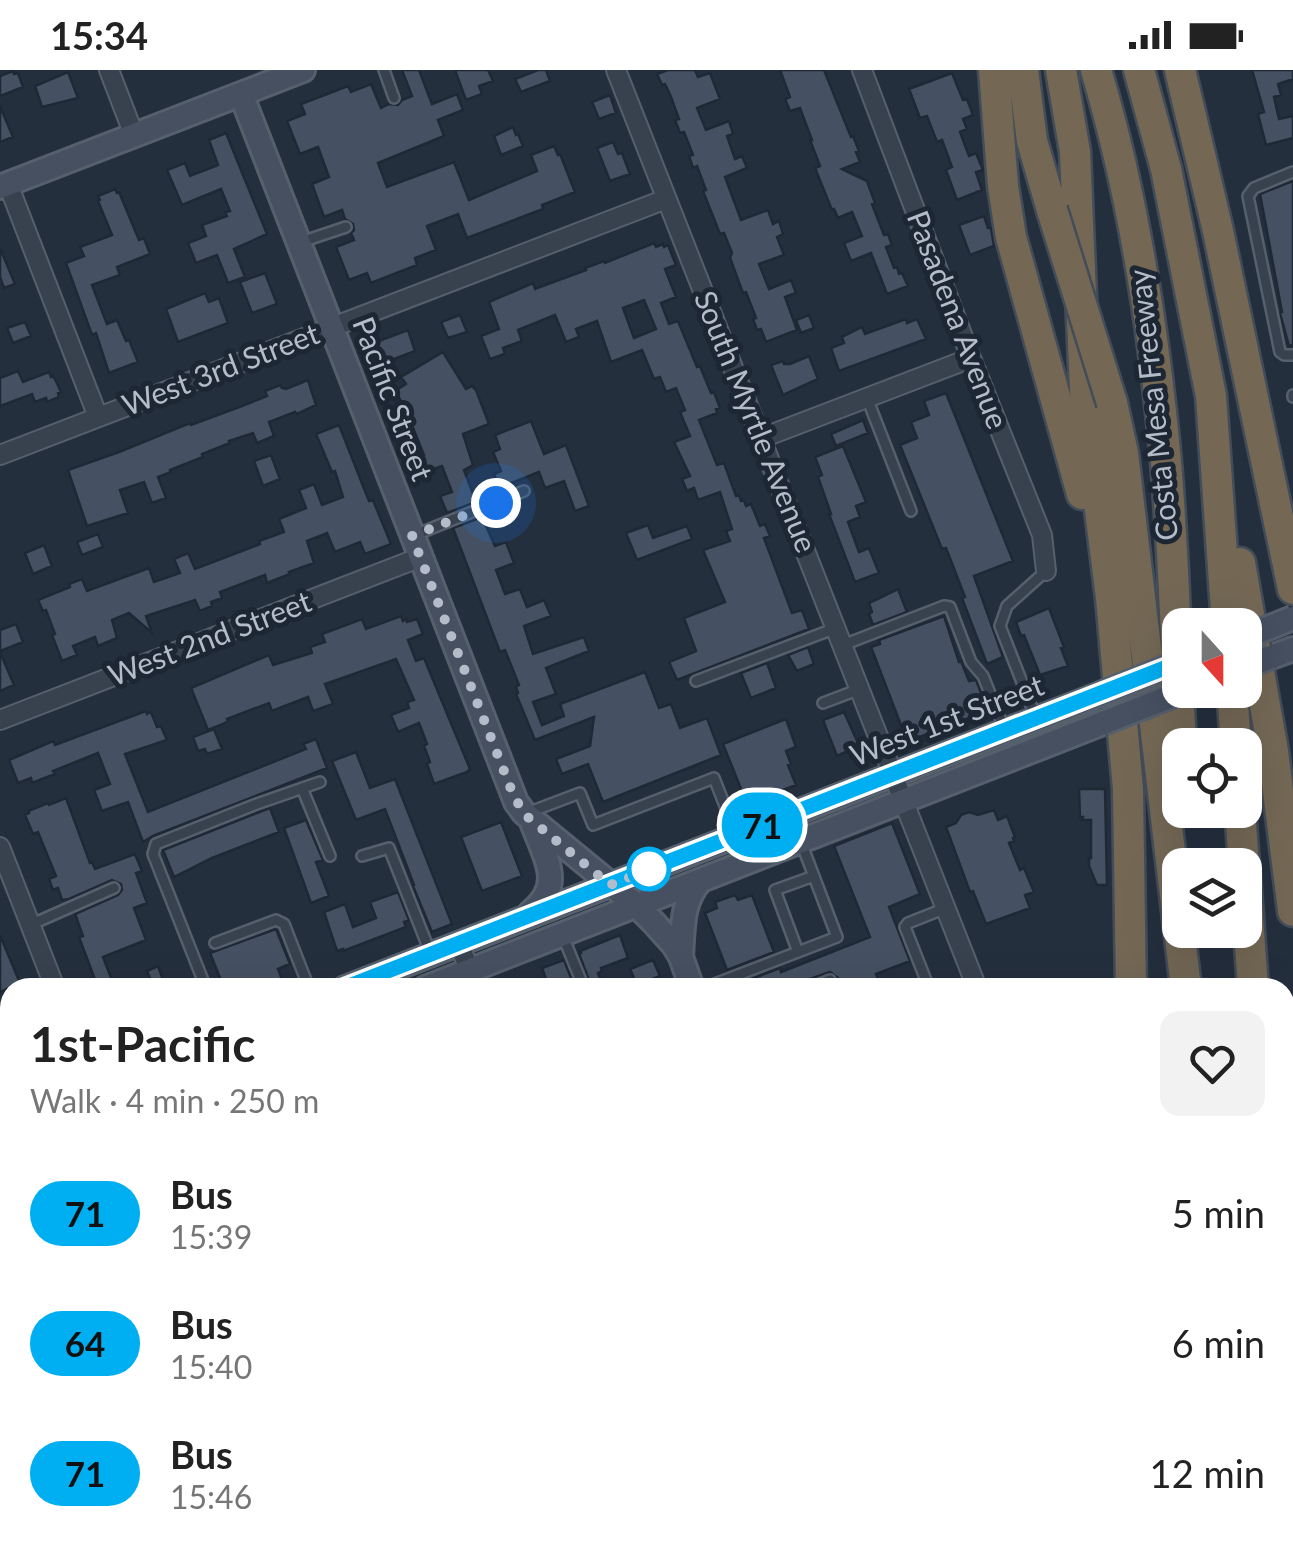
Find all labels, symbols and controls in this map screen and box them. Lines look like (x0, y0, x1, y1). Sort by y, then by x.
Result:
text: 15:34 (50, 12, 148, 58)
street label: Pasadena Avenue (901, 205, 1017, 433)
street label: Costa Mesa Freeway (1120, 267, 1184, 543)
street label: South Myrtle Avenue (688, 285, 826, 557)
street label: Pacific Street (346, 311, 442, 485)
street label: West 3rd Street (117, 314, 324, 422)
your location (471, 478, 521, 528)
street label: West 2nd Street (103, 582, 316, 692)
north arrow (1162, 608, 1262, 708)
map controls (1162, 608, 1262, 948)
street label: West 1st Street (844, 666, 1048, 773)
button: locate (1162, 728, 1262, 828)
line badge: 71 (717, 792, 807, 858)
text: 71 (742, 804, 782, 846)
unlabelled marker (628, 848, 670, 890)
button: layers (1162, 848, 1262, 948)
button: heart (1160, 1011, 1265, 1116)
text: 1st-Pacific (30, 1015, 255, 1072)
text: Walk · 4 min · 250 m (30, 1081, 319, 1120)
text: Bus (170, 1171, 233, 1217)
text: 5 min (1172, 1190, 1265, 1236)
text: 71 (65, 1192, 105, 1234)
text: 15:39 (170, 1217, 252, 1256)
text: Bus (170, 1301, 233, 1347)
text: 6 min (1172, 1320, 1265, 1366)
text: 64 (65, 1322, 105, 1364)
text: 15:40 (170, 1347, 252, 1386)
text: Bus (170, 1431, 233, 1477)
text: 12 min (1150, 1450, 1265, 1496)
text: 71 (65, 1452, 105, 1494)
text: 15:46 (170, 1477, 252, 1516)

